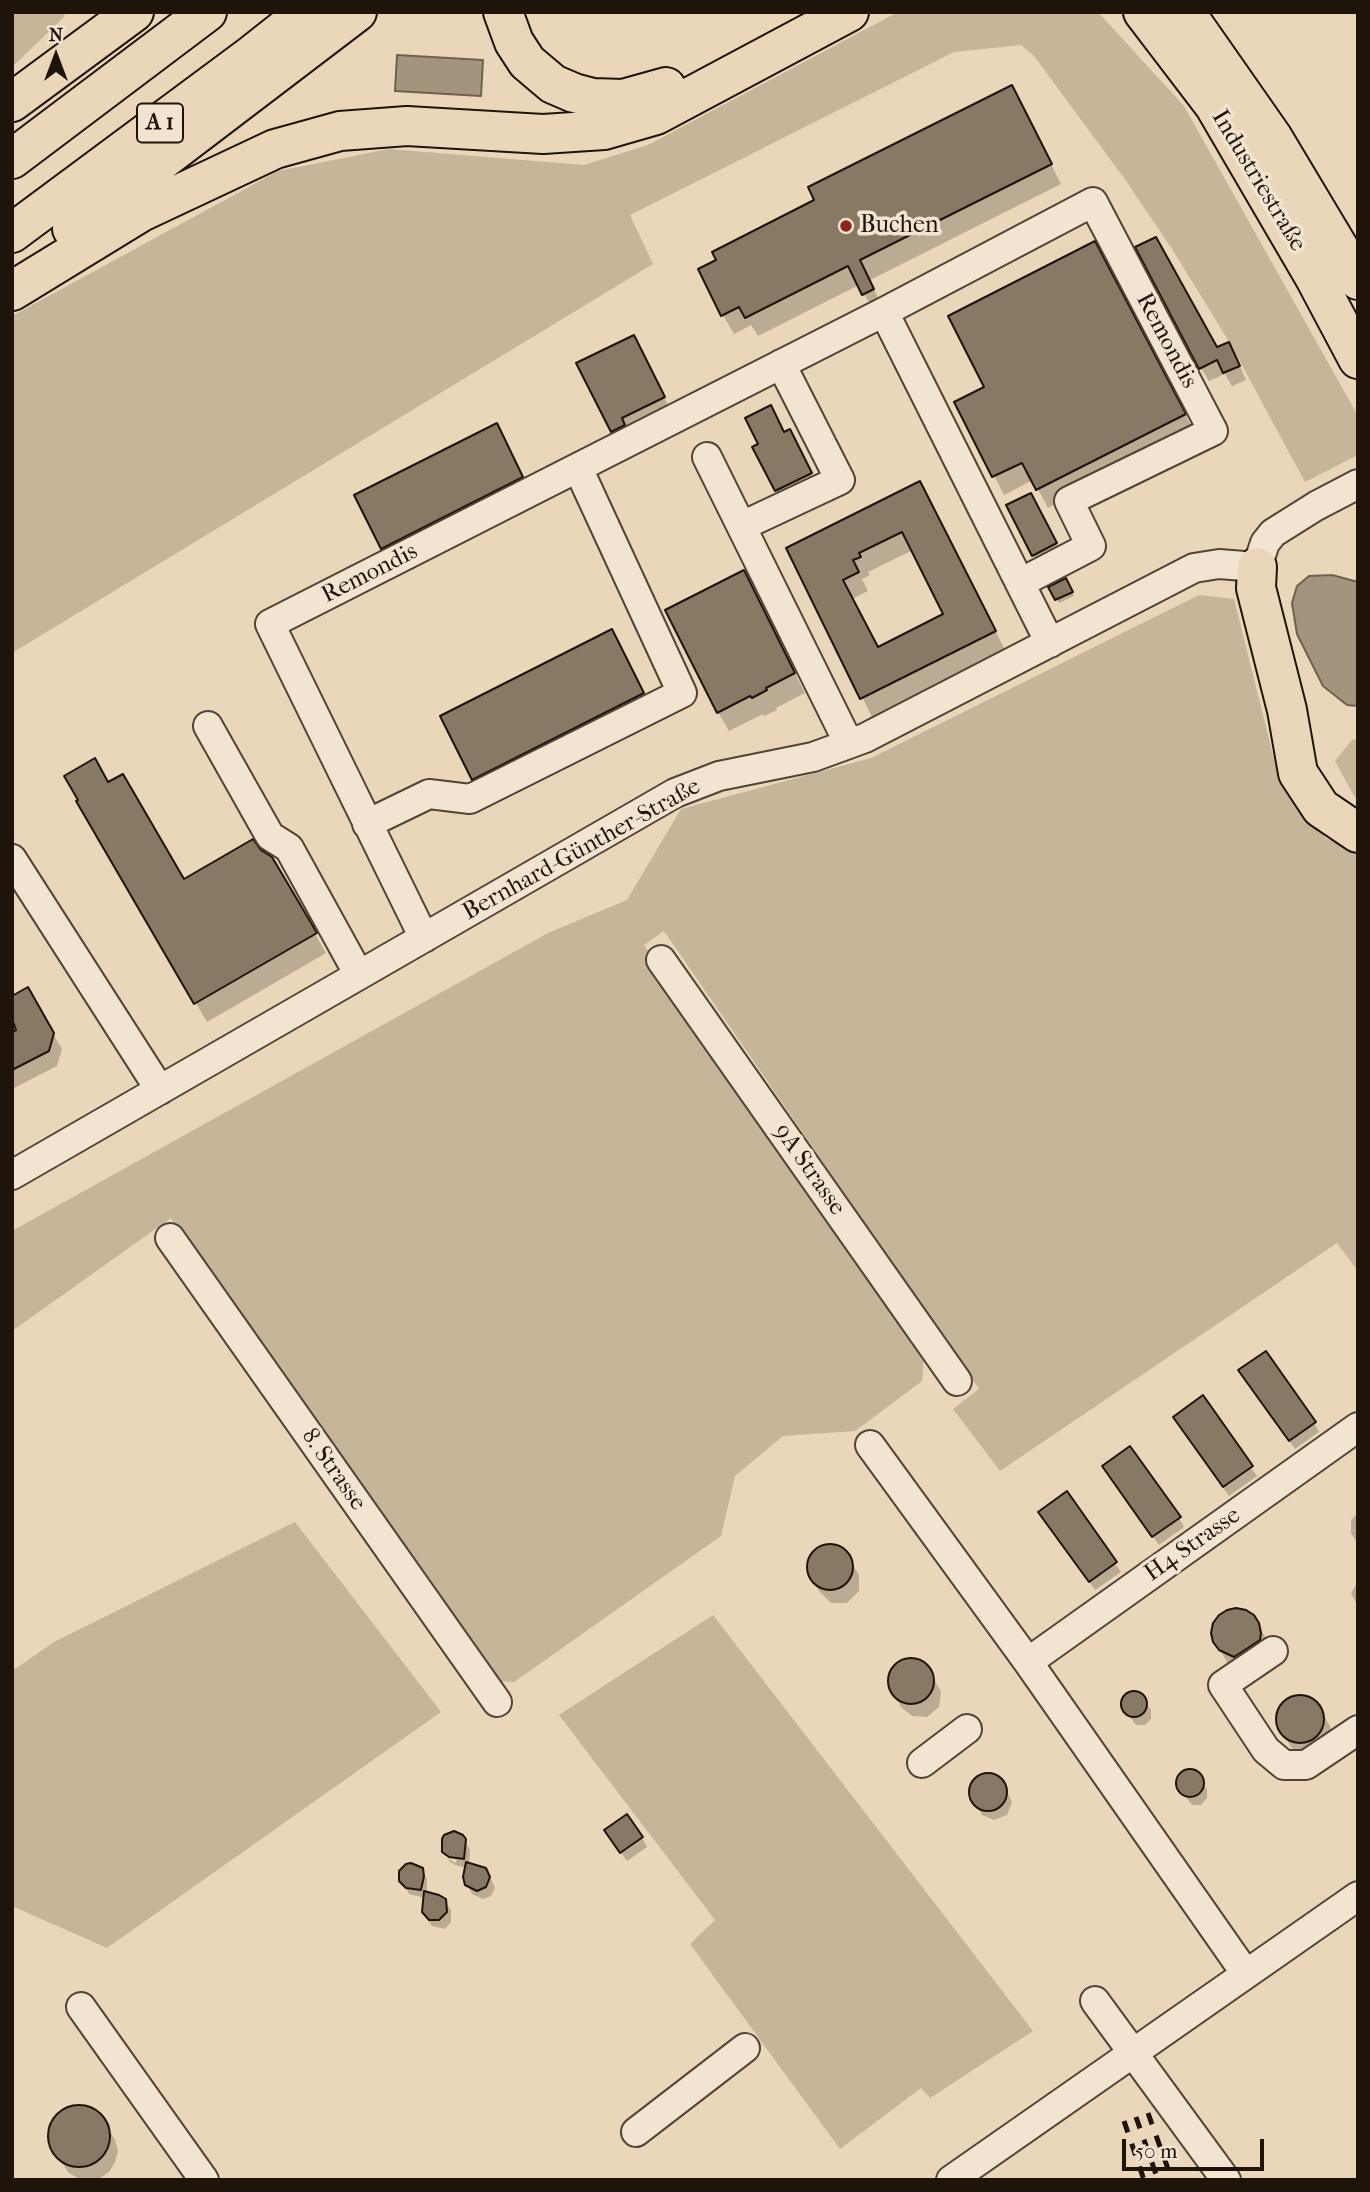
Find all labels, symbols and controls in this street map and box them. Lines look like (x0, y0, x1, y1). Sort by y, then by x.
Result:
north arrow (21, 21, 91, 91)
text: N (49, 24, 63, 46)
road number: A 1 (137, 104, 183, 142)
street label: Industriestraße (1204, 105, 1312, 257)
place label: Buchen (860, 212, 939, 240)
marker: Buchen (838, 218, 854, 234)
street label: Remondis (1129, 288, 1203, 394)
street label: Remondis (317, 538, 423, 610)
street label: Bernhard-Günther-Straße (458, 773, 706, 927)
street label: 9A Strasse (767, 1119, 851, 1221)
street label: 8. Strasse (294, 1423, 372, 1517)
street label: H4 Strasse (1140, 1502, 1246, 1588)
scale bar (1125, 2126, 1267, 2170)
text: 50 m (1135, 2139, 1178, 2163)

